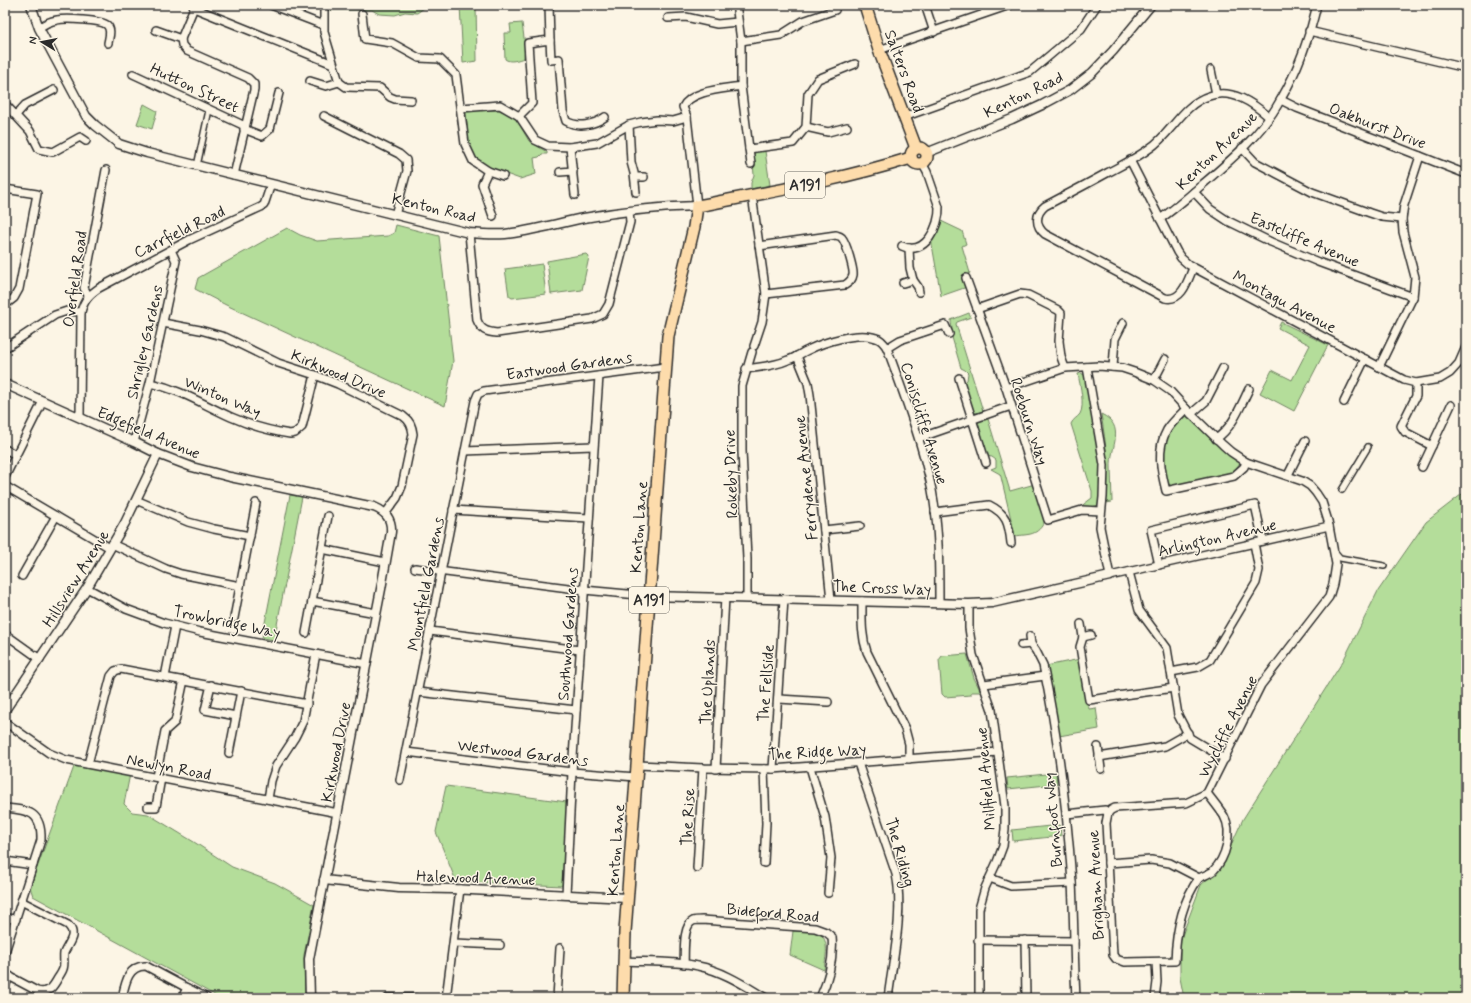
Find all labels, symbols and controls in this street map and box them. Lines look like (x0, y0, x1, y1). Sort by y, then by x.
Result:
north arrow (22, 22, 62, 62)
street label: Salters Road (879, 27, 928, 116)
text: N (26, 36, 41, 45)
street label: Hutton Street (146, 59, 242, 118)
street label: Kenton Road (981, 67, 1067, 124)
street label: Oakhurst Drive (1326, 98, 1429, 155)
street label: Kenton Avenue (1172, 107, 1263, 195)
road number: A191 (785, 172, 825, 198)
street label: Kenton Road (390, 189, 478, 228)
street label: Carrfield Road (131, 201, 229, 263)
street label: Eastcliffe Avenue (1246, 208, 1362, 273)
street label: Overfield Road (58, 230, 93, 329)
street label: Montagu Avenue (1229, 266, 1340, 339)
street label: Shrigley Gardens (122, 283, 169, 401)
street label: Kirkwood Drive (288, 345, 389, 404)
street label: Eastwood Gardens (505, 347, 634, 386)
street label: Coniscliffe Avenue (895, 360, 952, 487)
street label: Winton Way (181, 372, 264, 423)
street label: Roeburn Way (1005, 375, 1053, 468)
street label: Edgefield Avenue (93, 402, 203, 466)
street label: Ferrydene Avenue (789, 414, 823, 541)
street label: Rokeby Drive (719, 429, 744, 519)
street label: Kenton Lane (626, 480, 653, 574)
street label: Arlington Avenue (1156, 515, 1279, 563)
street label: Mountfield Gardens (403, 516, 450, 653)
street label: Hillsview Avenue (38, 526, 115, 632)
street label: Southwood Gardens (553, 567, 584, 702)
street label: The Cross Way (832, 576, 932, 601)
road number: A191 (629, 587, 669, 613)
street label: Trowbridge Way (171, 601, 282, 645)
street label: The Uplands (696, 639, 721, 725)
street label: The Fellside (753, 644, 780, 723)
street label: Wycliffe Avenue (1193, 672, 1263, 781)
street label: Kirkwood Drive (316, 700, 356, 804)
street label: Millfield Avenue (972, 726, 1001, 831)
street label: Westwood Gardens (456, 735, 589, 772)
street label: The Ridge Way (767, 739, 867, 767)
street label: Newlyn Road (125, 749, 213, 786)
street label: Burnfoot Way (1039, 771, 1070, 868)
street label: The Rise (676, 787, 701, 847)
street label: Kenton Lane (603, 803, 630, 897)
street label: The Riding (879, 815, 919, 890)
street label: Brigham Avenue (1083, 829, 1111, 940)
street label: Halewood Avenue (416, 866, 536, 891)
street label: Bideford Road (726, 899, 820, 930)

